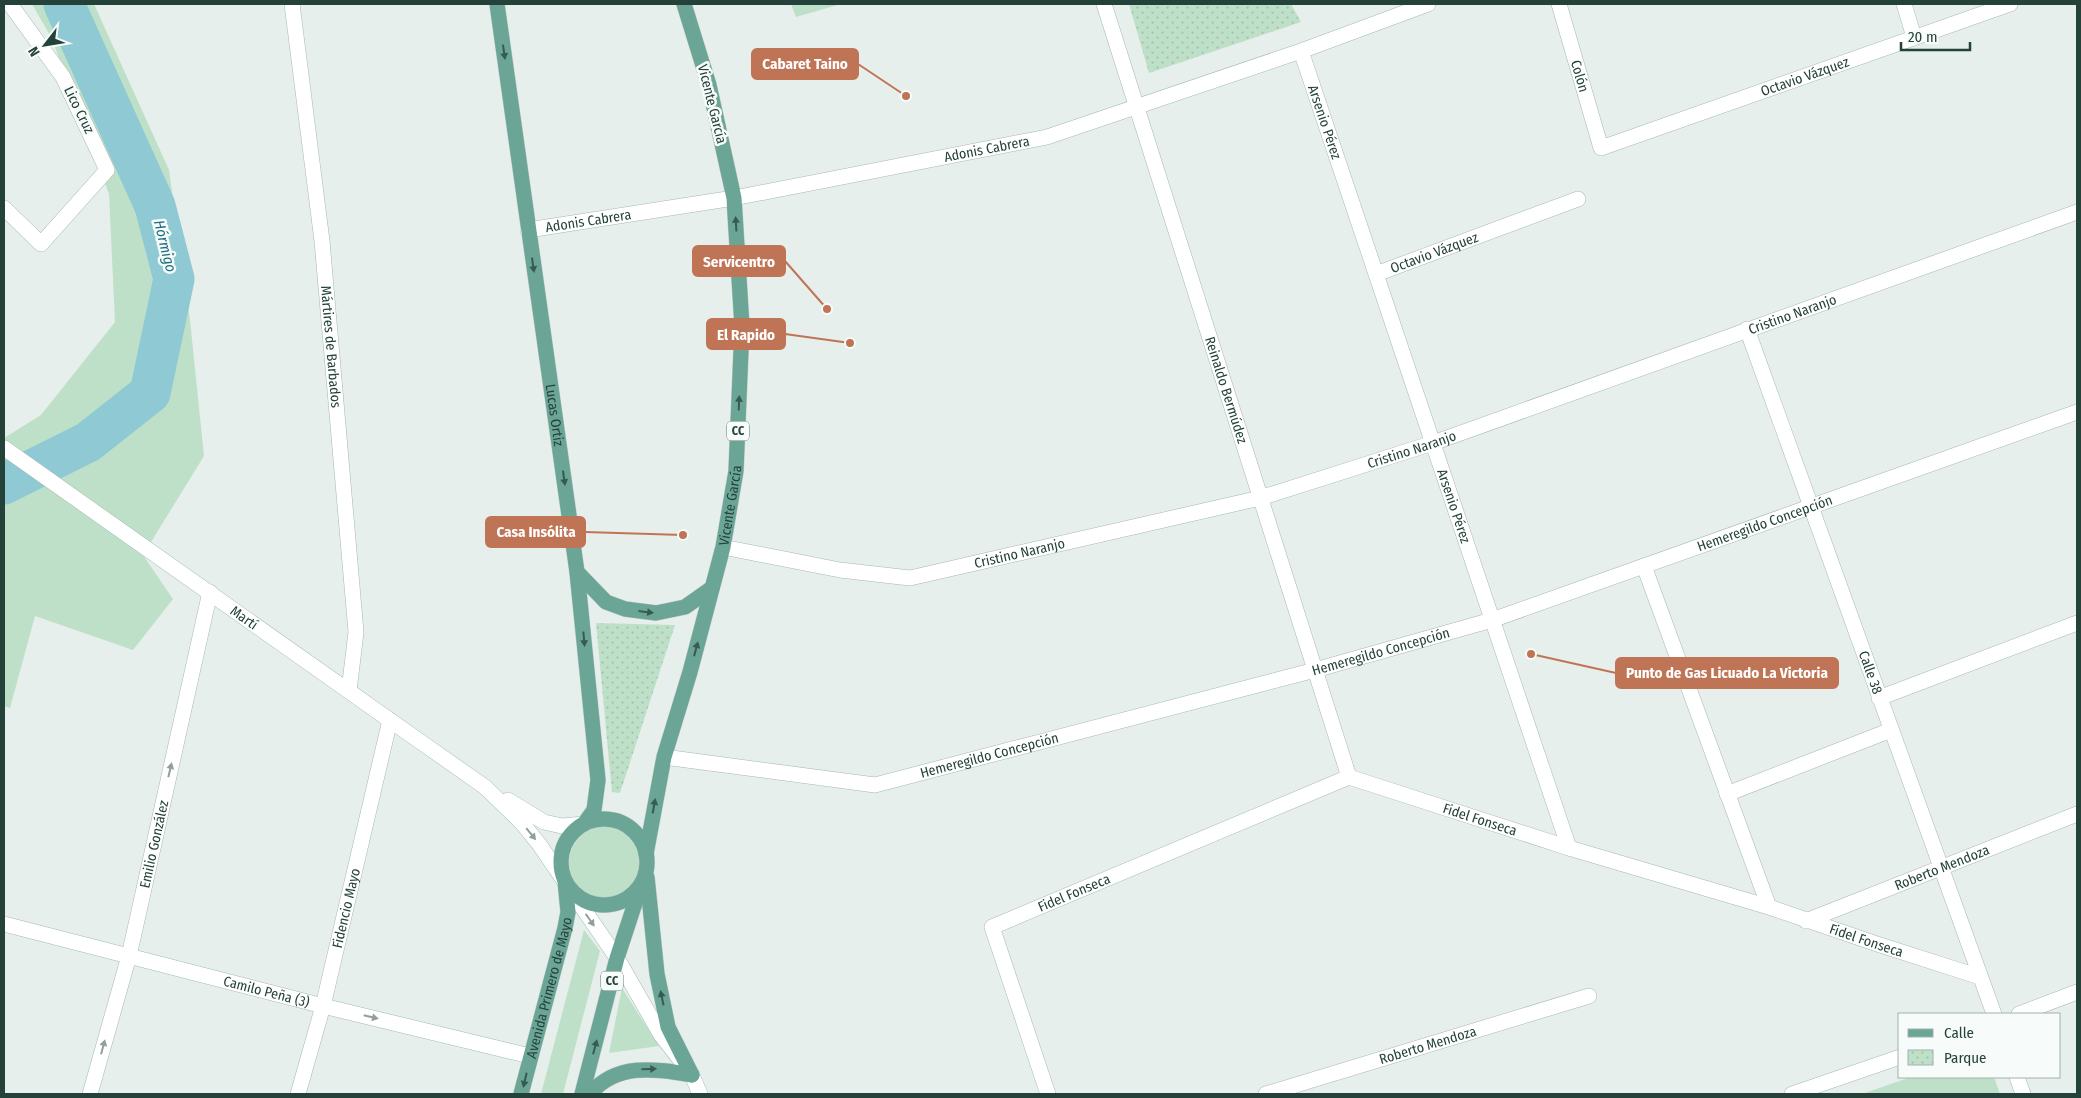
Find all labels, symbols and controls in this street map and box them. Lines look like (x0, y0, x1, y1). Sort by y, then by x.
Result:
north arrow (20, 20, 70, 70)
scale bar (1901, 20, 1970, 52)
text: 20 m (1908, 28, 1938, 46)
text: N (25, 43, 44, 59)
one-way arrow (500, 44, 508, 60)
callout: Cabaret Taino (752, 49, 858, 79)
street label: Octavio Vázquez (1758, 53, 1852, 100)
text: Cabaret Taino (762, 55, 848, 73)
street label: Colón (1567, 58, 1593, 94)
street label: Vicente García (694, 63, 730, 145)
street label: Lico Cruz (60, 83, 98, 137)
street label: Arsenio Pérez (1305, 83, 1345, 162)
street label: Adonis Cabrera (943, 132, 1031, 165)
street label: Adonis Cabrera (544, 206, 632, 236)
one-way arrow (731, 215, 739, 231)
water label: Hórmigo (150, 218, 180, 274)
street label: Octavio Vázquez (1388, 228, 1481, 276)
callout: Servicentro (693, 246, 785, 276)
text: Servicentro (703, 253, 775, 271)
one-way arrow (530, 257, 538, 273)
street label: Mártires de Barbados (317, 285, 345, 409)
street label: Cristino Naranjo (1746, 290, 1839, 338)
callout: El Rapido (707, 319, 785, 349)
text: El Rapido (717, 326, 775, 344)
street label: Reinaldo Bermúdez (1201, 334, 1251, 446)
street label: Lucas Ortiz (542, 383, 568, 448)
one-way arrow (735, 395, 743, 411)
road number: CC (727, 422, 749, 441)
street label: Cristino Naranjo (1365, 427, 1458, 472)
street label: Vicente García (715, 465, 745, 547)
street label: Arsenio Pérez (1434, 467, 1475, 546)
one-way arrow (560, 470, 568, 486)
street label: Hemeregildo Concepción (1695, 491, 1835, 555)
callout: Casa Insólita (486, 517, 585, 547)
text: Casa Insólita (496, 523, 576, 541)
street label: Cristino Naranjo (973, 534, 1066, 572)
street label: Martí (227, 602, 262, 633)
one-way arrow (639, 608, 655, 616)
street label: Hemeregildo Concepción (1310, 624, 1452, 679)
one-way arrow (580, 631, 588, 647)
one-way arrow (692, 641, 700, 656)
street label: Calle 38 (1855, 648, 1886, 696)
callout: Punto de Gas Licuado La Victoria (1616, 658, 1838, 688)
text: Punto de Gas Licuado La Victoria (1626, 664, 1828, 682)
street label: Hemeregildo Concepción (918, 729, 1060, 781)
one-way arrow (166, 763, 174, 778)
one-way arrow (651, 797, 659, 813)
street label: Emilio González (136, 798, 172, 890)
street label: Fidel Fonseca (1441, 799, 1519, 839)
one-way arrow (526, 828, 537, 841)
street label: Roberto Mendoza (1892, 841, 1992, 894)
street label: Fidencio Mayo (328, 867, 363, 950)
street label: Fidel Fonseca (1035, 870, 1113, 915)
one-way arrow (585, 913, 595, 926)
street label: Avenida Primero de Mayo (522, 916, 575, 1060)
street label: Fidel Fonseca (1827, 920, 1906, 960)
road number: CC (601, 971, 623, 990)
street label: Camilo Peña (3) (222, 972, 311, 1011)
one-way arrow (658, 990, 666, 1005)
one-way arrow (363, 1013, 378, 1021)
legend (1898, 1013, 2061, 1078)
street label: Roberto Mendoza (1377, 1022, 1478, 1068)
text: Calle (1944, 1024, 1974, 1042)
one-way arrow (100, 1040, 108, 1055)
one-way arrow (591, 1040, 599, 1055)
text: Parque (1944, 1049, 1987, 1067)
one-way arrow (641, 1065, 657, 1073)
one-way arrow (520, 1072, 528, 1088)

